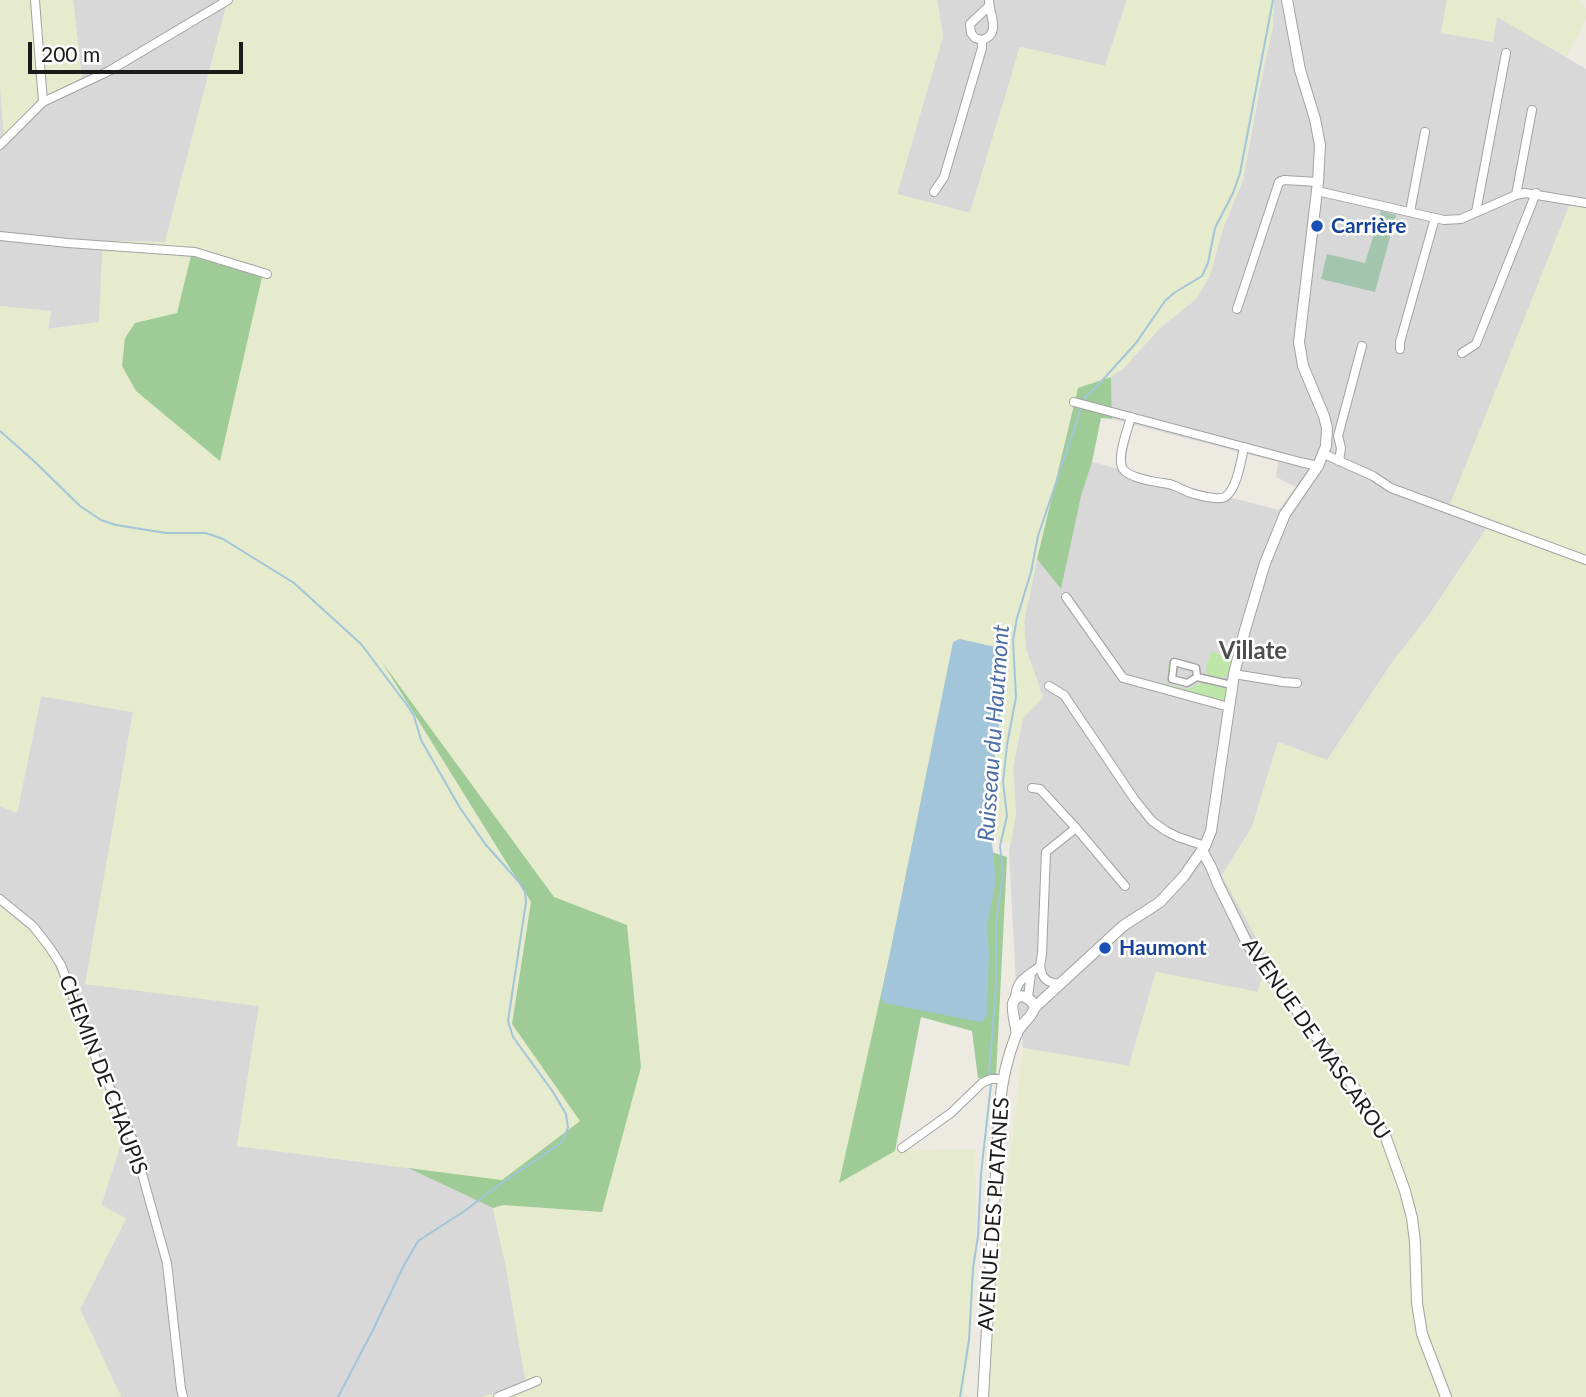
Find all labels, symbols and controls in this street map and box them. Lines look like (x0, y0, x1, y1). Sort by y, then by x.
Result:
scale bar (32, 28, 247, 72)
text: 200 m (41, 41, 100, 66)
place label: Carrière (1331, 213, 1407, 239)
marker: Carrière (1309, 218, 1325, 234)
water label: Ruisseau du Hautmont (973, 624, 1015, 842)
district label: Villate (1219, 637, 1287, 665)
street label: AVENUE DE MASCAROU (1237, 933, 1395, 1145)
place label: Haumont (1119, 935, 1207, 961)
marker: Haumont (1097, 940, 1113, 956)
street label: CHEMIN DE CHAUPIS (53, 972, 153, 1178)
street label: AVENUE DES PLATANES (973, 1096, 1015, 1332)

